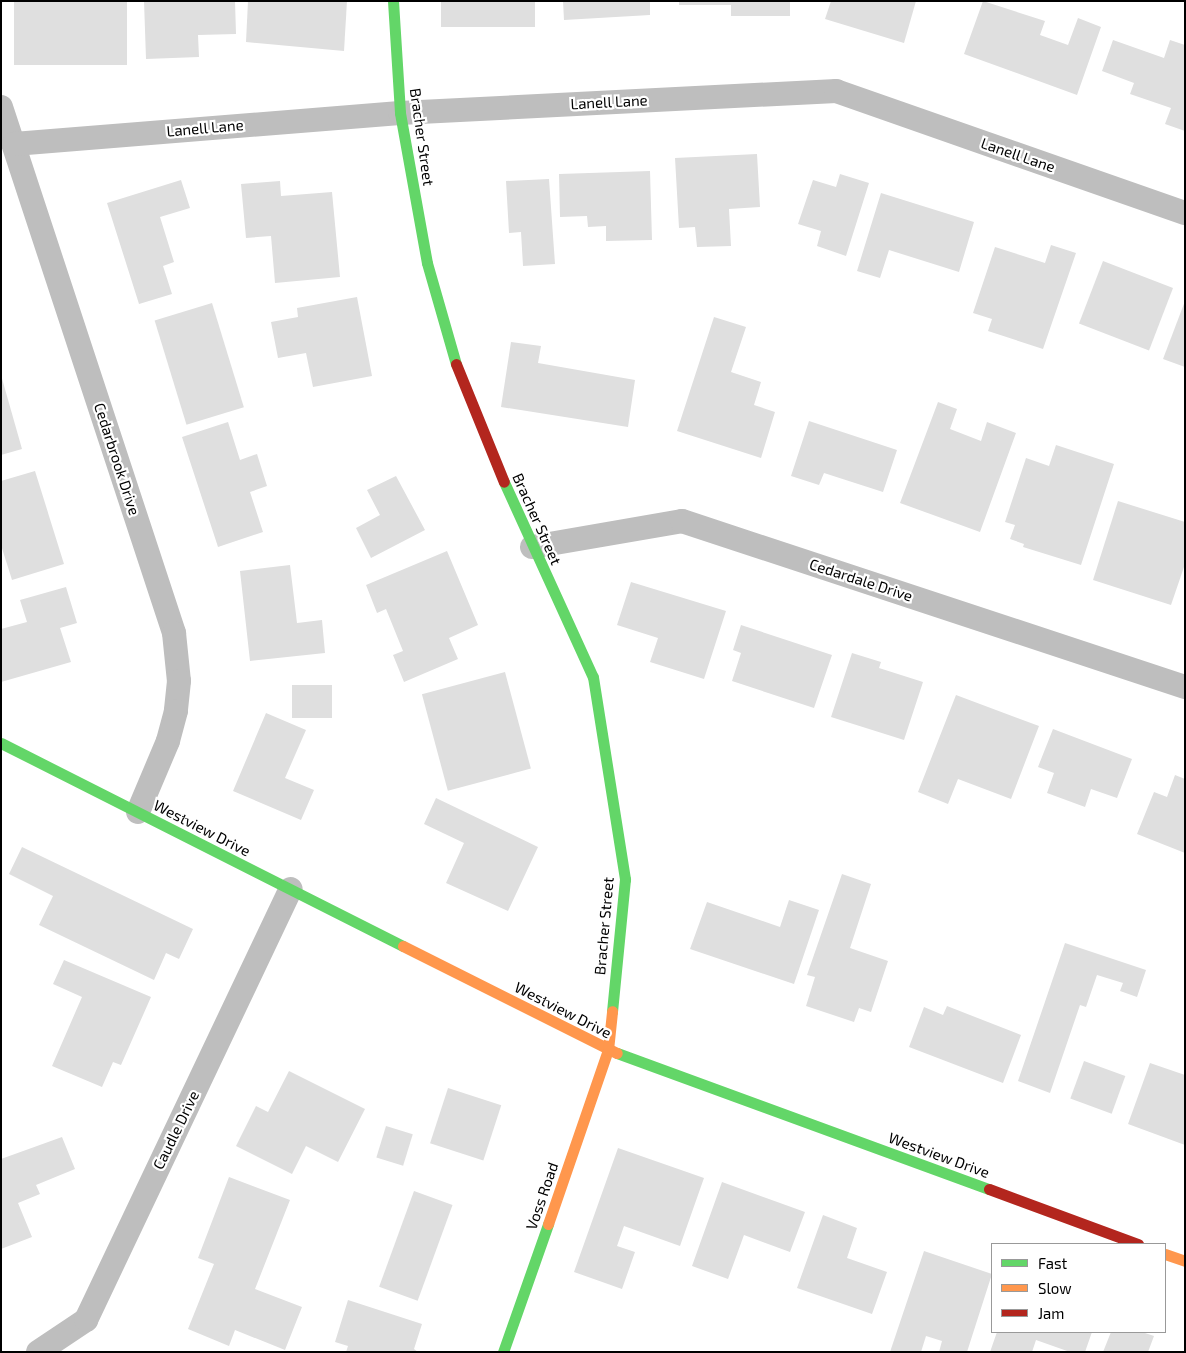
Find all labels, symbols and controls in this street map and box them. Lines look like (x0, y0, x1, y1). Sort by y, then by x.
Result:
street label: Bracher Street (406, 87, 438, 187)
street label: Lanell Lane (570, 91, 648, 113)
street label: Lanell Lane (166, 116, 244, 140)
street label: Lanell Lane (978, 134, 1058, 176)
street label: Cedarbrook Drive (90, 400, 144, 518)
street label: Bracher Street (509, 470, 565, 568)
street label: Cedardale Drive (807, 555, 915, 605)
street label: Westview Drive (151, 796, 253, 860)
street label: Bracher Street (591, 876, 617, 976)
street label: Westview Drive (512, 978, 614, 1042)
street label: Caudle Drive (149, 1088, 203, 1172)
street label: Westview Drive (886, 1128, 992, 1182)
street label: Voss Road (522, 1160, 562, 1232)
legend (991, 1243, 1166, 1333)
text: Fast (1038, 1254, 1067, 1272)
text: Slow (1038, 1279, 1072, 1297)
text: Jam (1038, 1304, 1064, 1322)

